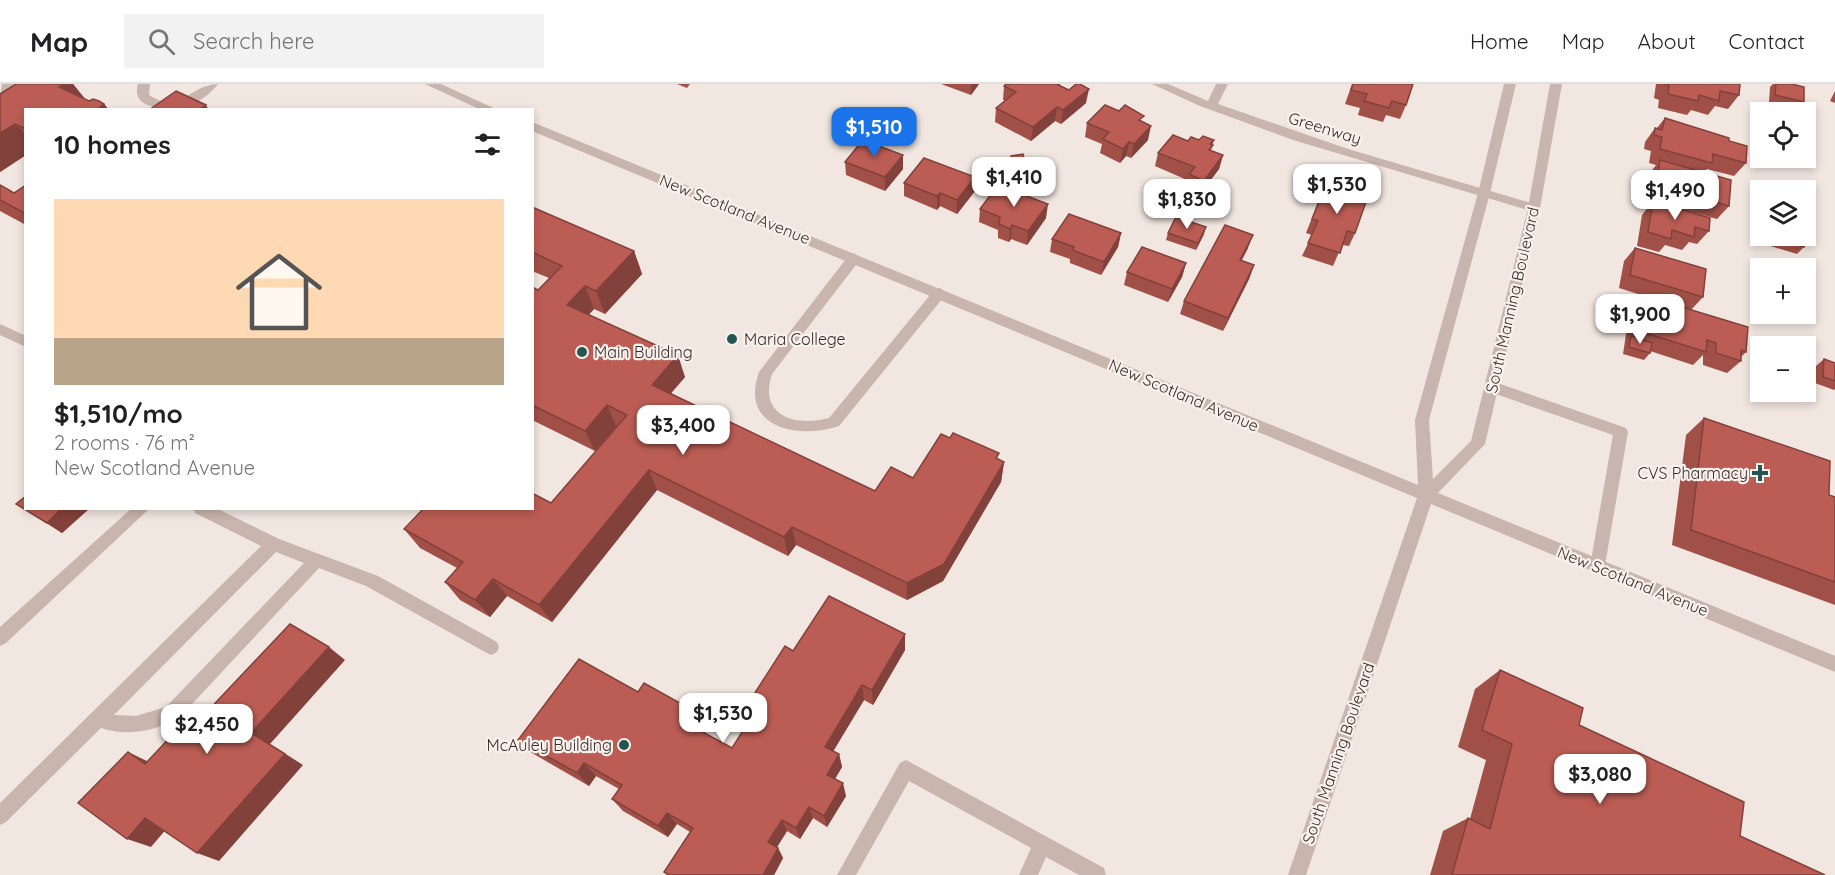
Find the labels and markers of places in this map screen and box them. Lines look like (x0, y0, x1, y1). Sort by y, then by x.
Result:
pin: $1,510 (825, 107, 923, 158)
pin: $1,410 (965, 157, 1063, 208)
pin: $1,530 (1288, 164, 1386, 215)
pin: $1,490 (1626, 170, 1724, 221)
pin: $1,830 (1138, 179, 1236, 230)
pin: $1,900 (1591, 294, 1689, 345)
place label: Maria College (744, 329, 846, 349)
marker: Maria College (725, 332, 739, 346)
place label: Main Building (594, 342, 693, 362)
marker: Main Building (575, 345, 589, 359)
pin: $3,400 (634, 405, 732, 456)
place label: CVS Pharmacy (1638, 463, 1748, 483)
marker: CVS Pharmacy (1753, 466, 1767, 480)
pin: $1,530 (674, 693, 772, 744)
pin: $2,450 (158, 704, 256, 755)
place label: McAuley Building (486, 735, 612, 755)
marker: McAuley Building (617, 738, 631, 752)
pin: $3,080 (1551, 754, 1649, 805)

